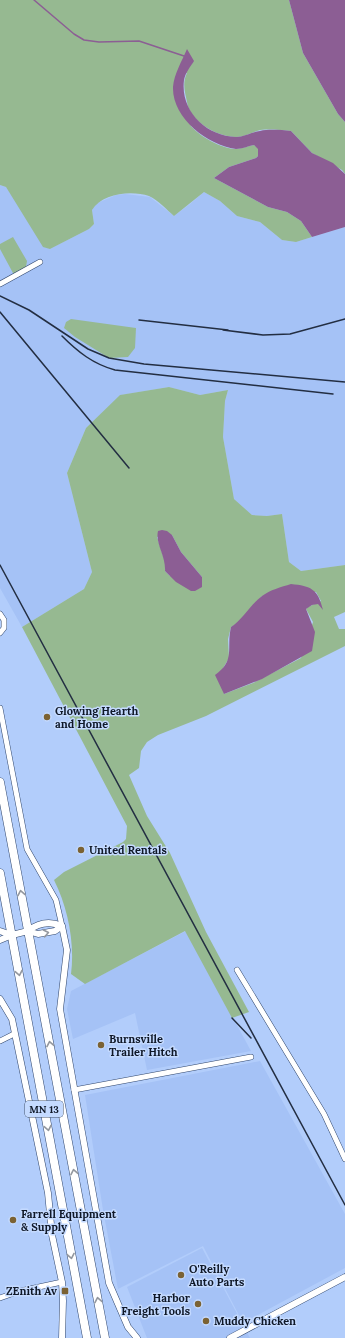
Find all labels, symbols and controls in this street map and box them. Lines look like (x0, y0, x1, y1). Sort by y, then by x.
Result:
place label: Glowing Hearth and Home (55, 704, 138, 731)
marker: Glowing Hearth and Home (42, 712, 52, 722)
place label: United Rentals (89, 843, 167, 857)
marker: United Rentals (76, 845, 86, 855)
one-way arrow (17, 890, 26, 896)
one-way arrow (43, 929, 49, 937)
one-way arrow (14, 970, 23, 976)
place label: Burnsville Trailer Hitch (109, 1032, 178, 1059)
marker: Burnsville Trailer Hitch (96, 1040, 106, 1050)
one-way arrow (46, 1041, 54, 1047)
road number: MN 13 (25, 1101, 63, 1117)
one-way arrow (43, 1125, 51, 1131)
one-way arrow (70, 1169, 79, 1175)
place label: Farrell Equipment & Supply (21, 1207, 117, 1234)
marker: Farrell Equipment & Supply (8, 1215, 18, 1225)
one-way arrow (67, 1253, 75, 1259)
place label: O'Reilly Auto Parts (189, 1262, 244, 1289)
marker: O'Reilly Auto Parts (176, 1270, 186, 1280)
place label: ZEnith Av (6, 1284, 57, 1298)
marker: ZEnith Av (60, 1286, 70, 1296)
place label: Harbor Freight Tools (121, 1291, 191, 1318)
one-way arrow (94, 1297, 103, 1303)
marker: Harbor Freight Tools (193, 1299, 203, 1309)
place label: Muddy Chicken (214, 1314, 296, 1328)
marker: Muddy Chicken (201, 1316, 211, 1326)

